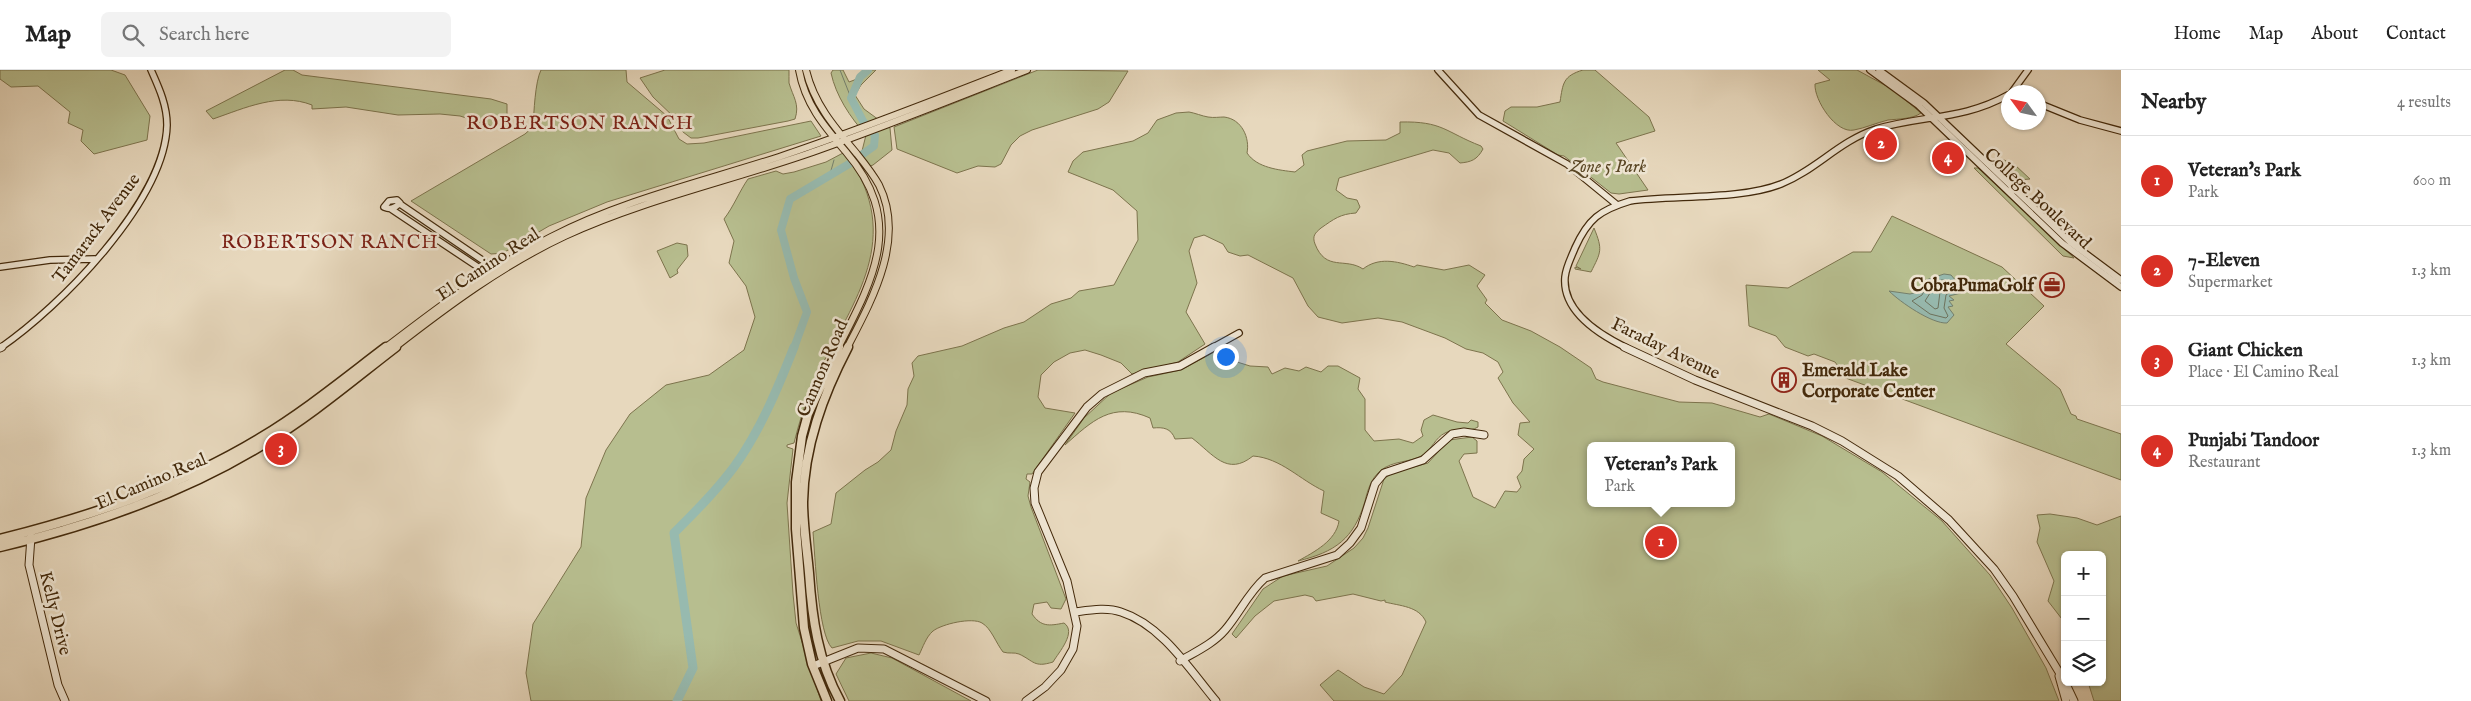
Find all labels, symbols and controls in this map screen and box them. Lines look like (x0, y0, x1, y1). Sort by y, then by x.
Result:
search box (101, 12, 451, 57)
text: Map (25, 19, 71, 50)
icon: search (119, 21, 147, 49)
text: Search here (159, 23, 250, 47)
text: Home (2174, 23, 2221, 46)
text: Map (2249, 23, 2283, 46)
text: About (2311, 23, 2358, 46)
text: Contact (2386, 23, 2446, 46)
north arrow (2001, 85, 2046, 130)
text: Nearby (2141, 89, 2206, 116)
text: 4 results (2397, 93, 2451, 113)
district label: ROBERTSON RANCH (466, 111, 694, 136)
pin: 2 (1865, 125, 1897, 163)
pin: 4 (1932, 139, 1964, 177)
street label: College Boulevard (1979, 143, 2096, 255)
park label: Zone 5 Park (1568, 156, 1646, 179)
text: Veteran's Park (2188, 159, 2301, 183)
street label: Tamarack Avenue (48, 169, 146, 288)
text: 1 (2154, 171, 2160, 191)
text: 600 m (2413, 171, 2451, 191)
text: Park (2188, 183, 2218, 203)
street label: El Camino Real (433, 223, 545, 307)
district label: ROBERTSON RANCH (221, 231, 439, 255)
text: 7-Eleven (2188, 249, 2260, 273)
text: 2 (2153, 261, 2161, 281)
text: 1.3 km (2411, 261, 2451, 281)
office icon: CobraPumaGolf (2039, 272, 2065, 298)
text: Supermarket (2188, 273, 2273, 293)
place label: CobraPumaGolf (1911, 275, 2037, 298)
street label: Faraday Avenue (1607, 313, 1724, 386)
street label: Cannon Road (793, 316, 854, 421)
text: Giant Chicken (2188, 339, 2303, 363)
your location (1213, 344, 1239, 370)
text: 3 (2154, 351, 2160, 371)
text: 1.3 km (2411, 351, 2451, 371)
place label: Emerald Lake Corporate Center (1802, 360, 1935, 404)
text: Place · El Camino Real (2188, 363, 2339, 383)
building icon: Emerald Lake Corporate Center (1771, 367, 1797, 393)
text: Punjabi Tandoor (2188, 429, 2319, 453)
pin: 3 (265, 430, 297, 468)
text: 4 (2153, 441, 2161, 461)
text: 1.3 km (2411, 441, 2451, 461)
popup (1587, 442, 1735, 507)
street label: El Camino Real (93, 449, 211, 516)
text: Veteran's Park (1605, 453, 1717, 477)
text: Restaurant (2188, 453, 2261, 473)
text: Park (1605, 477, 1635, 497)
pin: 1 (1645, 523, 1677, 561)
map controls (2061, 551, 2106, 686)
button: + (2061, 551, 2106, 596)
street label: Kelly Drive (33, 569, 76, 658)
button: − (2061, 596, 2106, 641)
button: layers (2061, 641, 2106, 686)

